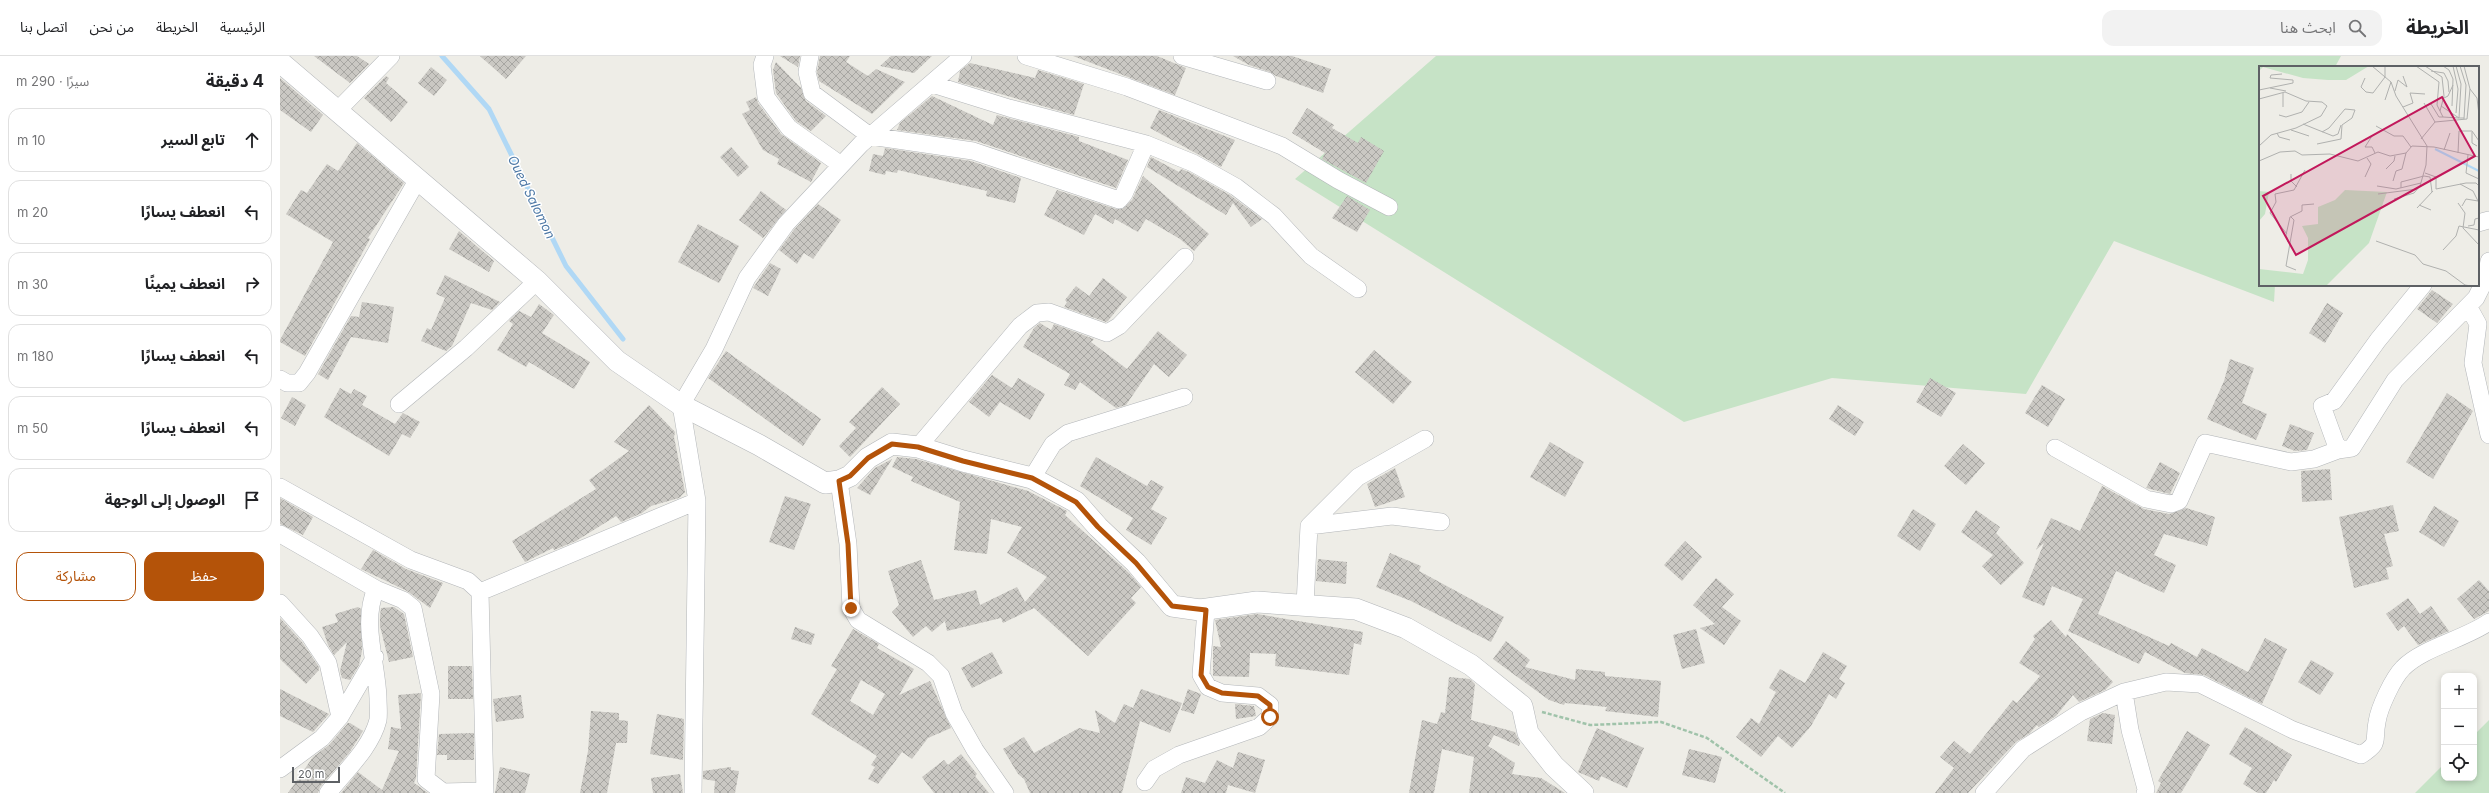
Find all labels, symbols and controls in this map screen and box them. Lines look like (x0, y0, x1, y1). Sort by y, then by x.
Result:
search box (2102, 10, 2382, 46)
text: الخريطة (2406, 16, 2469, 39)
icon: search (2346, 17, 2368, 39)
text: اتصل بنا (20, 18, 68, 35)
text: من نحن (90, 18, 134, 35)
text: الخريطة (156, 18, 198, 35)
text: الرئيسية (220, 18, 265, 35)
text: ابحث هنا (2280, 18, 2336, 37)
inset map (2259, 66, 2479, 286)
text: 4 دقيقة (206, 71, 264, 91)
text: سيرًا · 290 m (16, 73, 89, 89)
icon: ahead (241, 129, 263, 151)
text: تابع السير (161, 130, 225, 149)
text: 10 m (17, 132, 46, 148)
water label: Oued Salomon (505, 153, 559, 242)
icon: left (241, 201, 263, 223)
text: انعطف يسارًا (141, 202, 225, 221)
text: 20 m (17, 204, 48, 220)
icon: right (241, 273, 263, 295)
text: انعطف يمينًا (145, 274, 225, 293)
text: 30 m (17, 276, 48, 292)
icon: left (241, 345, 263, 367)
text: انعطف يسارًا (141, 346, 225, 365)
text: 180 m (17, 348, 54, 364)
icon: left (241, 417, 263, 439)
text: انعطف يسارًا (141, 418, 225, 437)
text: 50 m (17, 420, 48, 436)
icon: arrive (241, 489, 263, 511)
text: الوصول إلى الوجهة (105, 490, 225, 509)
button: مشاركة (16, 552, 136, 601)
button: حفظ (144, 552, 264, 601)
route end (842, 599, 860, 617)
map controls (2441, 673, 2477, 781)
button: + (2441, 673, 2477, 709)
route start (1261, 708, 1279, 726)
button: − (2441, 709, 2477, 745)
button: locate (2441, 745, 2477, 781)
scale bar (292, 765, 340, 784)
text: 20 m (298, 767, 324, 781)

